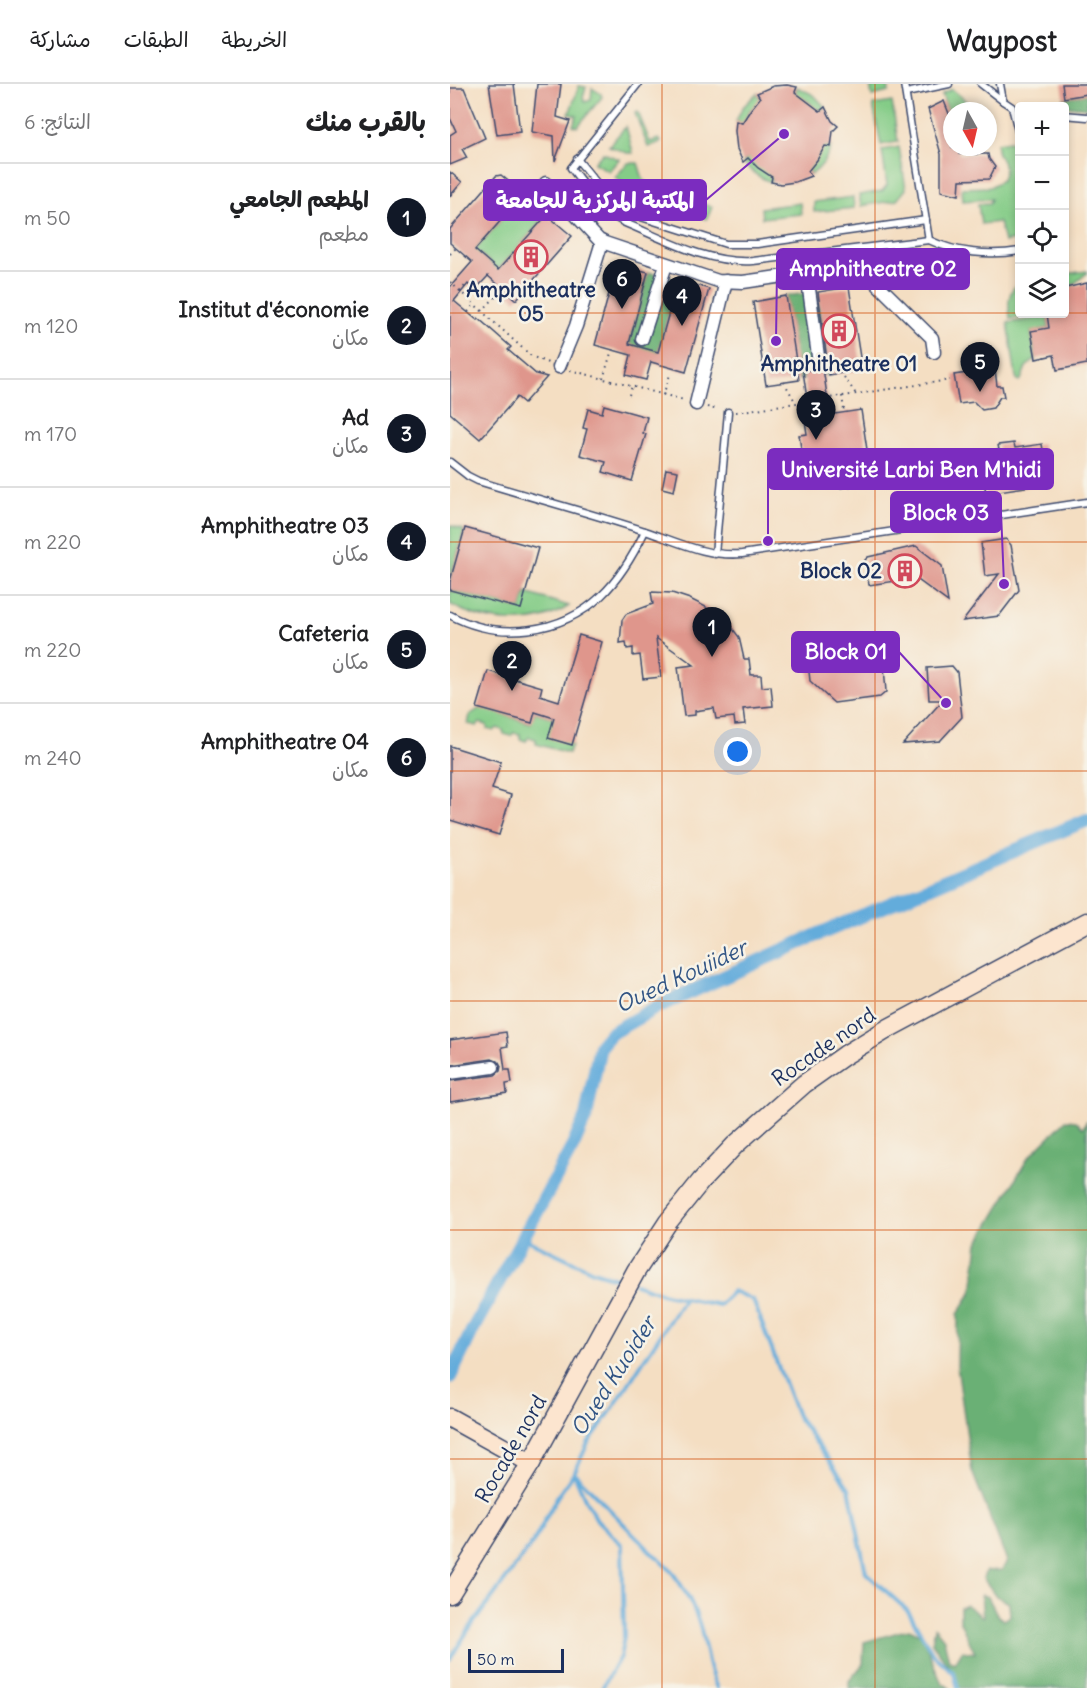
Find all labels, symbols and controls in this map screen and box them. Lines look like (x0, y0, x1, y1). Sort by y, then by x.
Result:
text: Waypost (947, 23, 1057, 59)
text: مشاركة (30, 26, 91, 53)
text: الطبقات (124, 26, 189, 53)
text: الخريطة (222, 26, 287, 53)
north arrow (943, 102, 997, 156)
map controls (1015, 102, 1069, 318)
button: + (1015, 102, 1069, 156)
text: بالقرب منك (306, 105, 426, 138)
text: النتائج: 6 (24, 109, 91, 134)
button: − (1015, 156, 1069, 210)
callout: المكتبة المركزية للجامعة (484, 180, 706, 220)
text: المطعم الجامعي (230, 185, 369, 213)
text: المكتبة المركزية للجامعة (496, 186, 694, 214)
text: 50 m (24, 205, 71, 230)
text: 1 (403, 205, 410, 230)
button: locate (1015, 210, 1069, 264)
text: مطعم (318, 221, 369, 246)
building icon: Amphitheatre 05 (513, 239, 549, 275)
callout: Amphitheatre 02 (777, 249, 969, 289)
text: Amphitheatre 02 (789, 254, 957, 282)
pin: 6 (602, 260, 642, 309)
button: layers (1015, 264, 1069, 318)
place label: Amphitheatre 05 (466, 276, 596, 327)
pin: 4 (662, 276, 702, 326)
text: Institut d'économie (179, 295, 369, 323)
text: 120 m (24, 313, 78, 338)
text: 2 (401, 313, 412, 338)
building icon: Amphitheatre 01 (821, 313, 857, 349)
text: مكان (332, 325, 369, 350)
pin: 5 (960, 342, 1000, 392)
place label: Amphitheatre 01 (761, 350, 917, 377)
pin: 3 (796, 390, 836, 440)
text: Ad (342, 403, 369, 431)
text: 170 m (24, 421, 77, 446)
text: 3 (401, 421, 412, 446)
text: مكان (332, 433, 369, 458)
callout: Université Larbi Ben M'hidi (768, 449, 1053, 489)
text: Université Larbi Ben M'hidi (781, 455, 1041, 483)
callout: Block 03 (891, 492, 1001, 532)
text: Block 03 (903, 498, 989, 526)
text: Amphitheatre 03 (201, 511, 369, 539)
text: 220 m (24, 529, 81, 554)
text: 4 (401, 529, 412, 554)
text: مكان (332, 541, 369, 566)
building icon: Block 02 (887, 553, 923, 589)
place label: Block 02 (800, 557, 882, 584)
pin: 1 (692, 608, 732, 657)
text: Cafeteria (278, 619, 369, 647)
callout: Block 01 (792, 632, 899, 672)
text: 220 m (24, 637, 81, 662)
text: 5 (401, 637, 412, 662)
text: Block 01 (805, 637, 887, 665)
pin: 2 (492, 642, 532, 691)
text: مكان (332, 649, 369, 674)
text: Amphitheatre 04 (201, 727, 369, 755)
your location (723, 737, 752, 766)
text: 240 m (24, 745, 82, 770)
text: 6 (401, 745, 412, 770)
text: مكان (332, 757, 369, 782)
water label: Oued Kouiider (611, 932, 754, 1019)
street label: Rocade nord (767, 1001, 881, 1092)
water label: Oued Kuoider (564, 1308, 664, 1441)
street label: Rocade nord (469, 1390, 552, 1508)
scale bar (468, 1646, 564, 1674)
text: 50 m (477, 1649, 515, 1669)

